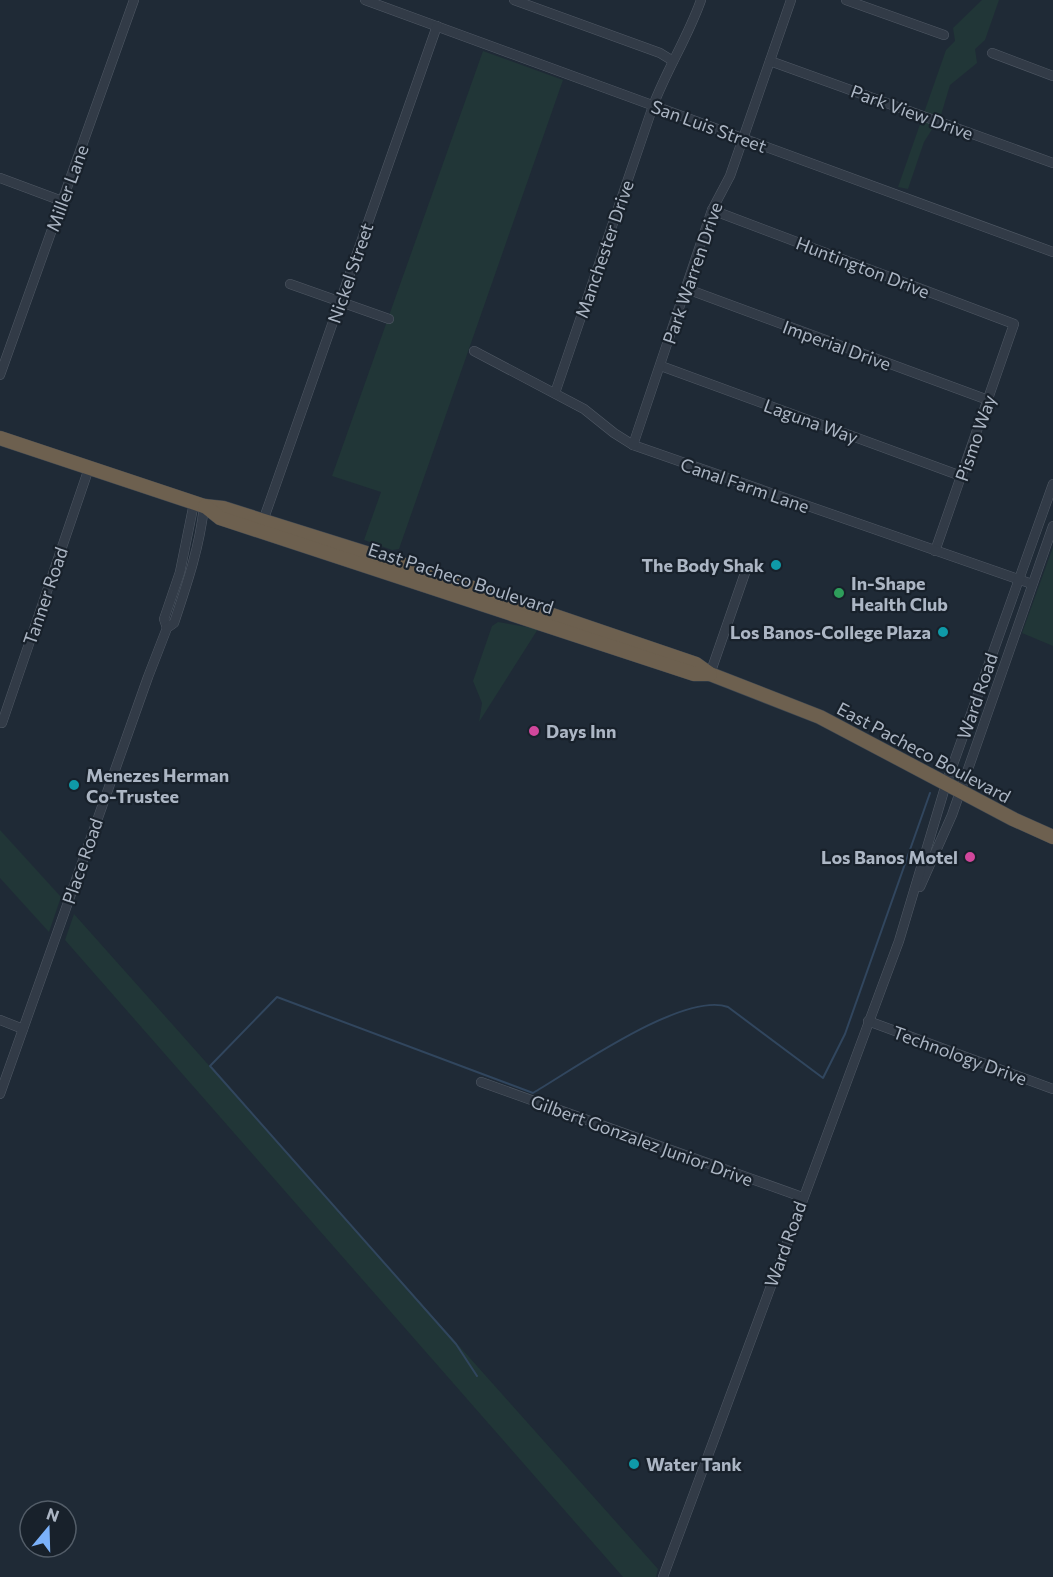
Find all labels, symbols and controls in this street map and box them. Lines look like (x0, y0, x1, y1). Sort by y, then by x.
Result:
street label: Park View Drive (848, 80, 976, 144)
street label: San Luis Street (648, 95, 770, 157)
street label: Miller Lane (41, 142, 93, 234)
street label: Manchester Drive (570, 177, 638, 321)
street label: Park Warren Drive (657, 199, 727, 347)
street label: Nickel Street (323, 220, 377, 326)
street label: Huntington Drive (793, 231, 933, 303)
street label: Imperial Drive (780, 315, 894, 375)
street label: Pismo Way (950, 392, 1000, 484)
street label: Laguna Way (761, 394, 861, 448)
street label: Canal Farm Lane (678, 453, 812, 517)
street label: East Pacheco Boulevard (366, 538, 556, 618)
street label: Tanner Road (18, 544, 72, 648)
place label: The Body Shak (641, 554, 765, 576)
marker: The Body Shak (769, 558, 783, 572)
place label: In-Shape Health Club (851, 572, 948, 615)
marker: In-Shape Health Club (832, 586, 846, 600)
place label: Los Banos-College Plaza (730, 621, 931, 643)
marker: Los Banos-College Plaza (936, 625, 950, 639)
street label: Ward Road (952, 650, 1002, 742)
street label: East Pacheco Boulevard (833, 697, 1015, 807)
place label: Days Inn (546, 720, 616, 742)
marker: Days Inn (527, 724, 541, 738)
place label: Menezes Herman Co-Trustee (86, 764, 229, 807)
marker: Menezes Herman Co-Trustee (67, 778, 81, 792)
street label: Place Road (57, 815, 107, 907)
place label: Los Banos Motel (821, 846, 958, 868)
marker: Los Banos Motel (963, 850, 977, 864)
street label: Technology Drive (890, 1021, 1030, 1089)
street label: Gilbert Gonzalez Junior Drive (528, 1090, 756, 1190)
street label: Ward Road (759, 1198, 811, 1290)
place label: Water Tank (646, 1453, 742, 1475)
marker: Water Tank (627, 1457, 641, 1471)
north arrow (18, 1499, 78, 1559)
text: N (44, 1503, 62, 1525)

